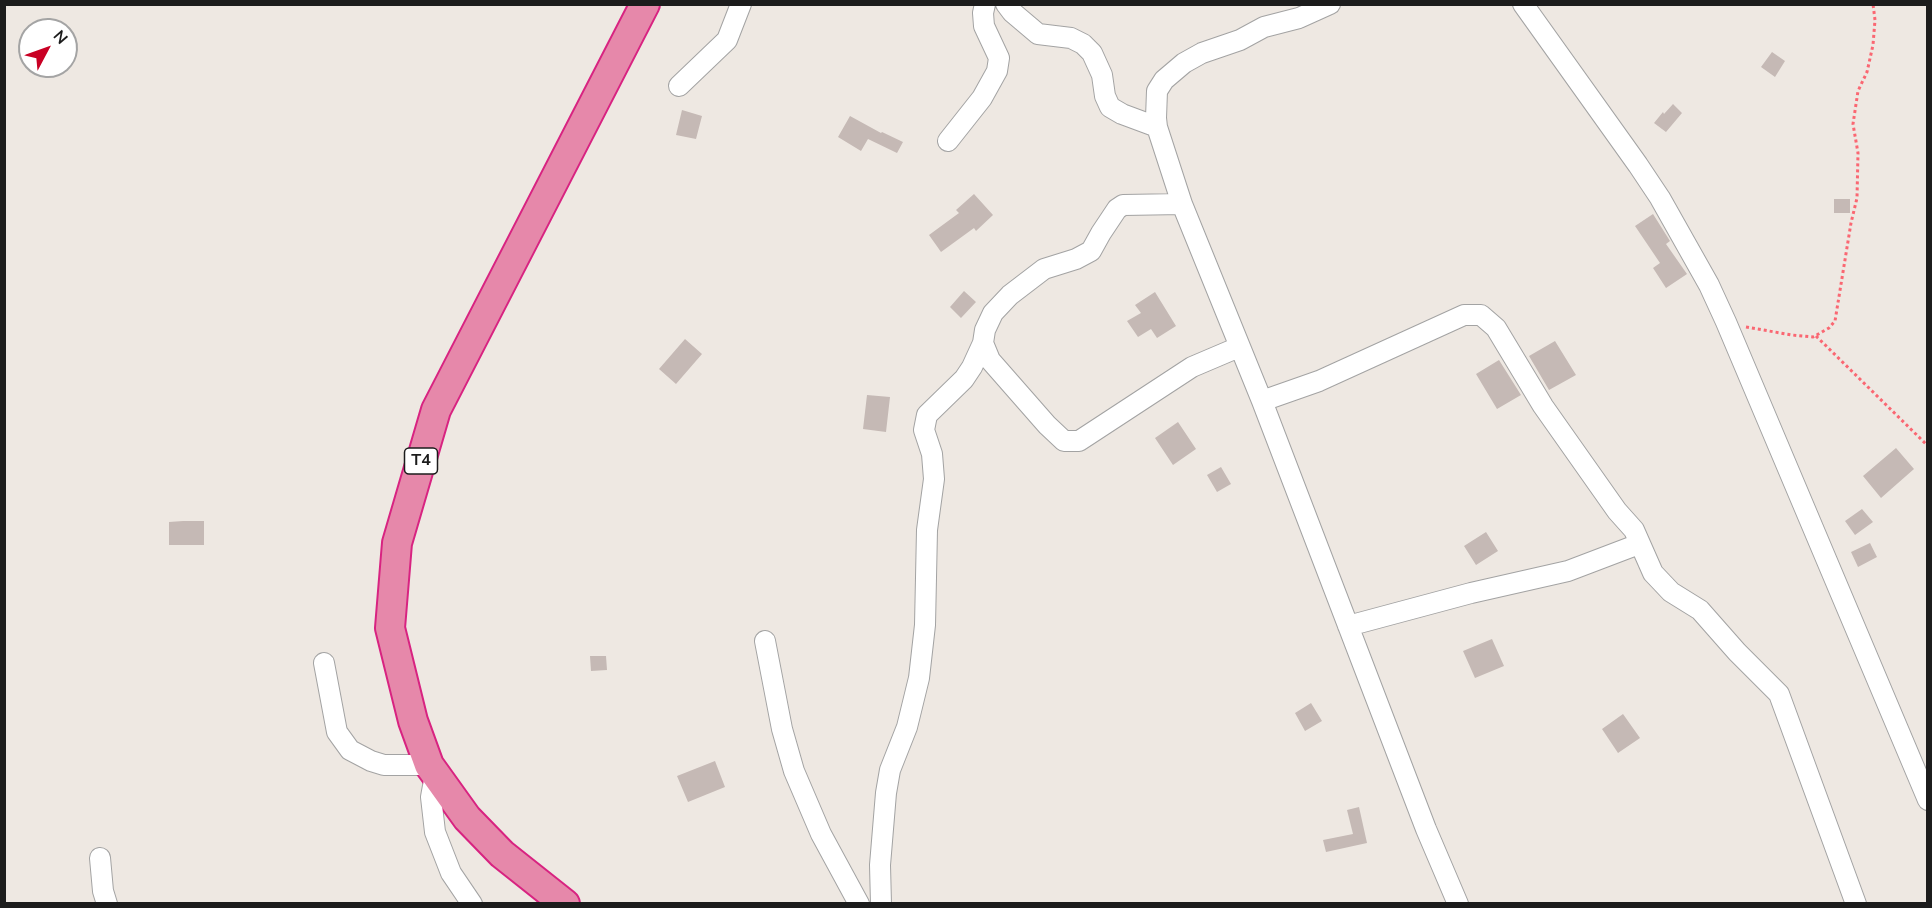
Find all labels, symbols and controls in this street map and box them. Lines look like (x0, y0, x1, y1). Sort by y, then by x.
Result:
north arrow (18, 18, 78, 78)
text: N (48, 26, 72, 49)
road number: T4 (404, 448, 438, 474)

